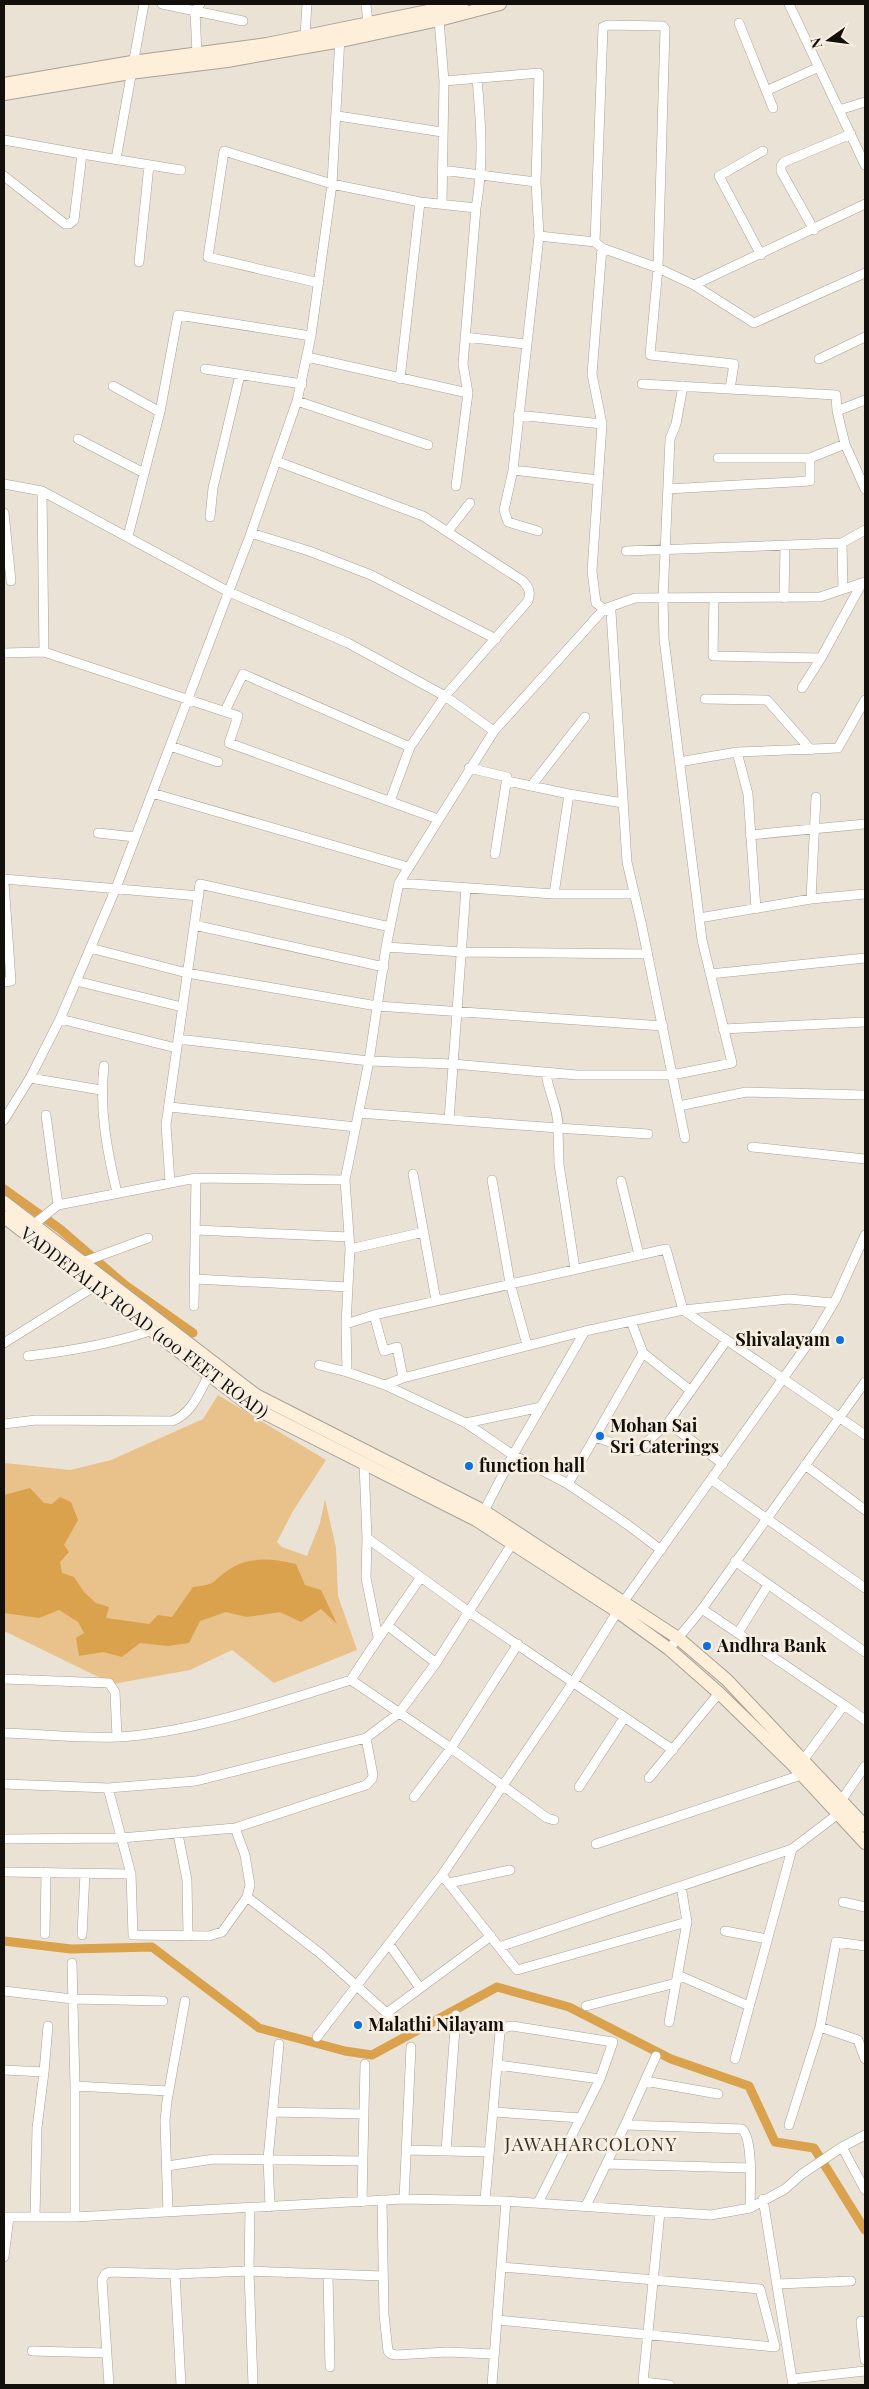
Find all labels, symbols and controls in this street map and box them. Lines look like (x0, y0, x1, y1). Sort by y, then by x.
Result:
north arrow (804, 15, 854, 65)
text: N (805, 36, 826, 50)
street label: VADDEPALLY ROAD (100 FEET ROAD) (15, 1220, 274, 1424)
place label: Shivalayam (735, 1327, 831, 1351)
marker: Shivalayam (834, 1334, 846, 1346)
place label: Mohan Sai Sri Caterings (610, 1413, 719, 1458)
marker: Mohan Sai Sri Caterings (594, 1430, 606, 1442)
place label: function hall (479, 1453, 585, 1477)
marker: function hall (463, 1460, 475, 1472)
place label: Andhra Bank (716, 1633, 827, 1657)
marker: Andhra Bank (701, 1640, 713, 1652)
place label: Malathi Nilayam (368, 2012, 505, 2036)
marker: Malathi Nilayam (352, 2019, 364, 2031)
district label: JAWAHARCOLONY (504, 2130, 677, 2156)

